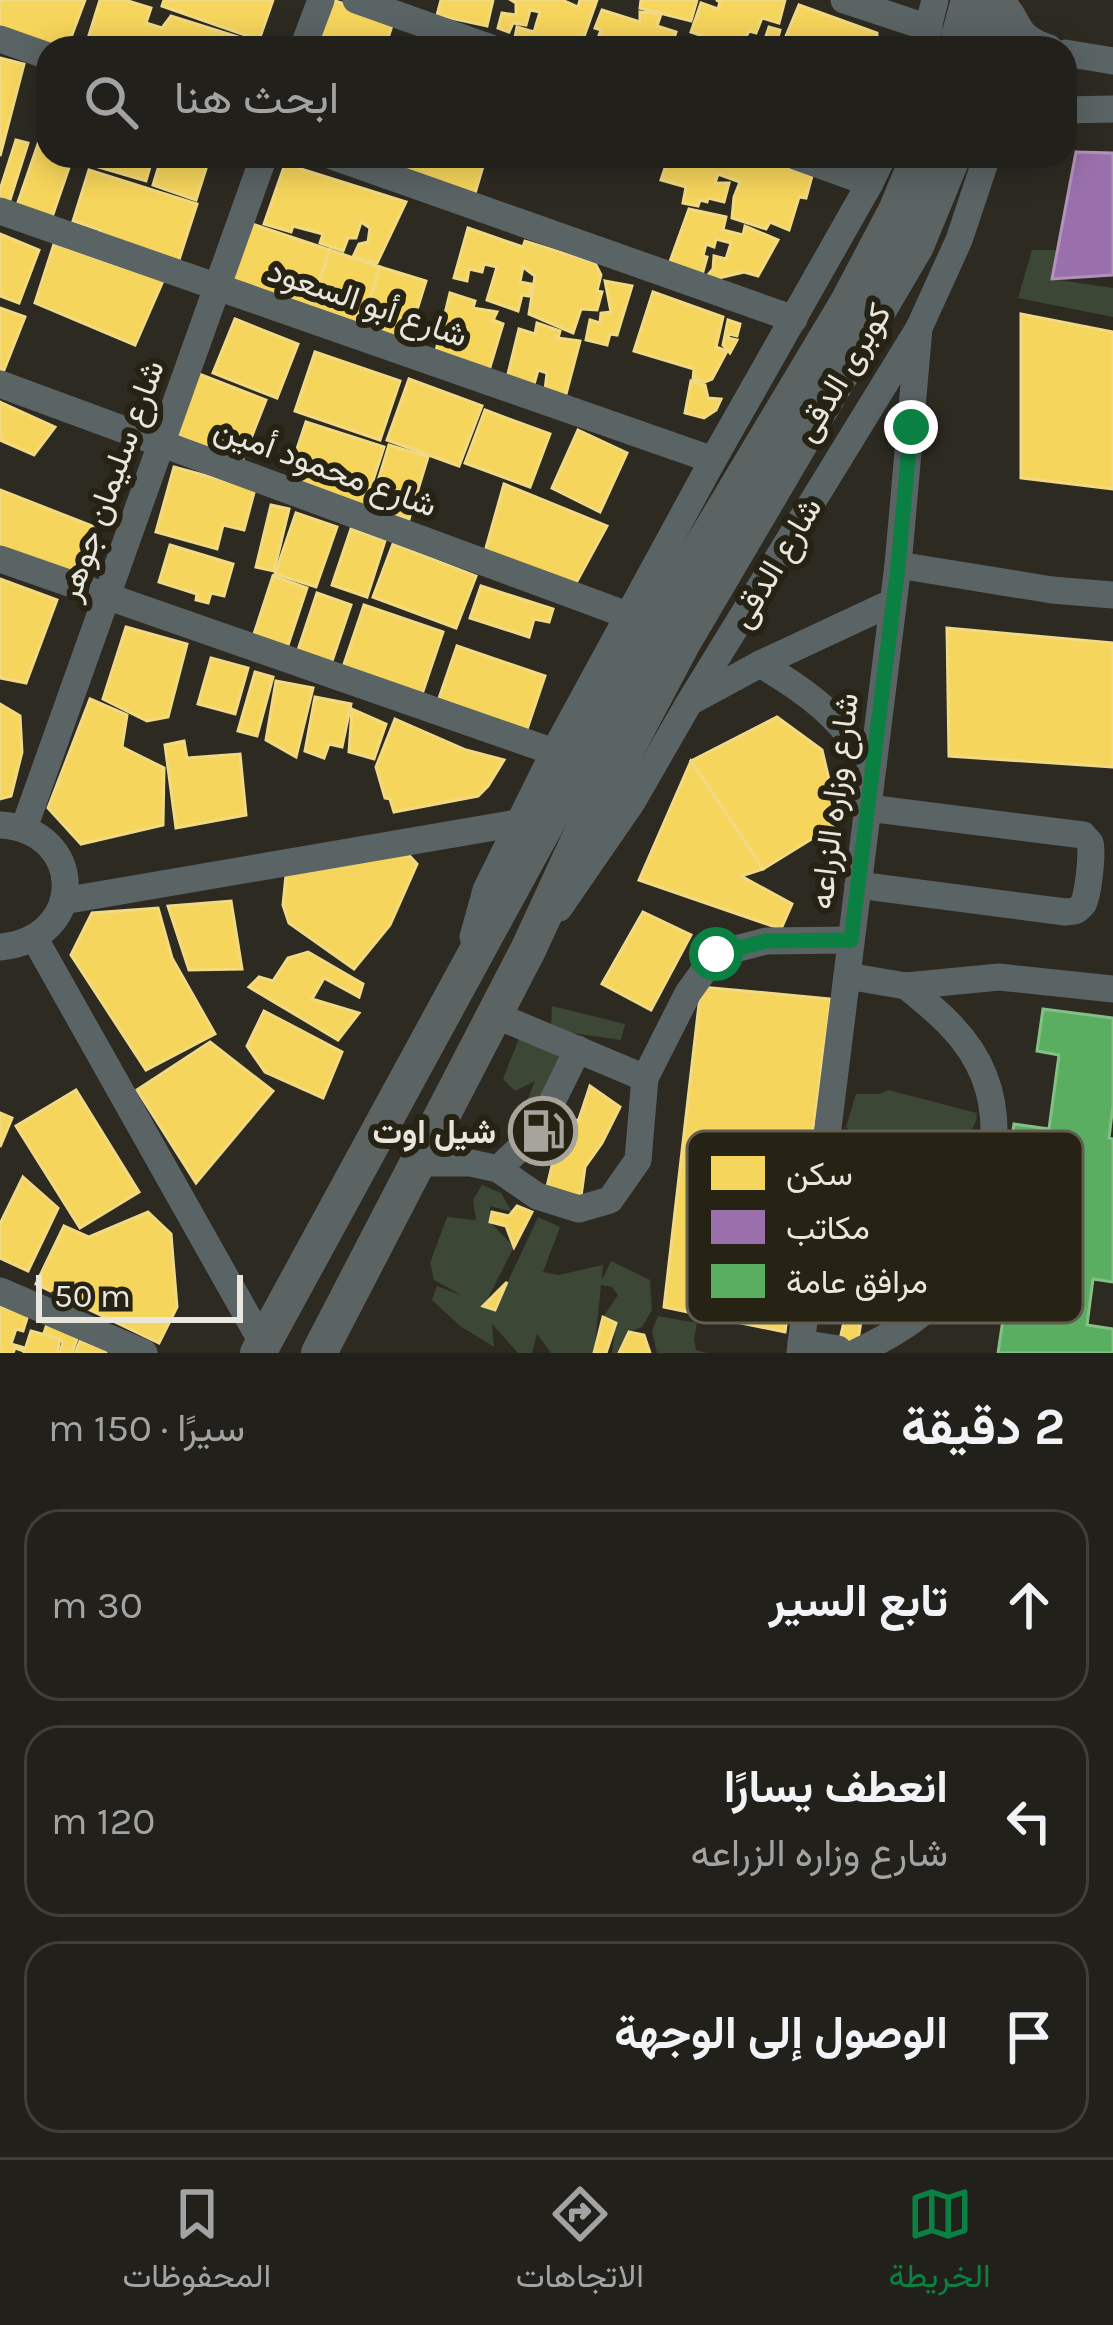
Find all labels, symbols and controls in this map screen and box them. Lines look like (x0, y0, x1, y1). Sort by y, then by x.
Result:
search box (36, 36, 1077, 168)
icon: search (78, 69, 144, 135)
text: ابحث هنا (174, 72, 339, 124)
street label: شارع أبو السعود (262, 251, 472, 358)
street label: كوبرى الدقى (787, 297, 900, 449)
street label: شارع سليمان جوهر (49, 355, 175, 608)
route end (884, 400, 938, 454)
street label: شارع محمود أمين (208, 409, 442, 528)
street label: شارع الدقى (722, 490, 832, 636)
street label: شارع وزاره الزراعه (802, 691, 869, 912)
route start (689, 927, 743, 981)
fuel station icon: شيل اوت (508, 1096, 578, 1166)
place label: شيل اوت (372, 1113, 496, 1152)
legend (687, 1131, 1083, 1323)
text: سكن (786, 1155, 853, 1193)
text: مكاتب (786, 1209, 870, 1247)
text: مرافق عامة (786, 1263, 928, 1302)
scale bar (36, 1269, 243, 1322)
text: 50 m (54, 1277, 131, 1315)
text: 2 دقيقة (901, 1397, 1065, 1457)
text: سيرًا · 150 m (48, 1405, 245, 1451)
icon: ahead (996, 1572, 1062, 1638)
text: تابع السير (769, 1575, 948, 1627)
text: 30 m (51, 1582, 143, 1628)
text: انعطف يسارًا (724, 1761, 948, 1813)
icon: left (996, 1788, 1062, 1854)
text: 120 m (51, 1798, 155, 1844)
text: شارع وزاره الزراعه (690, 1830, 948, 1876)
icon: arrive (996, 2004, 1062, 2070)
text: الوصول إلى الوجهة (614, 2007, 948, 2059)
tab: المحفوظات (122, 2181, 271, 2305)
tab: الاتجاهات (516, 2181, 644, 2305)
tab: الخريطة (889, 2181, 991, 2305)

